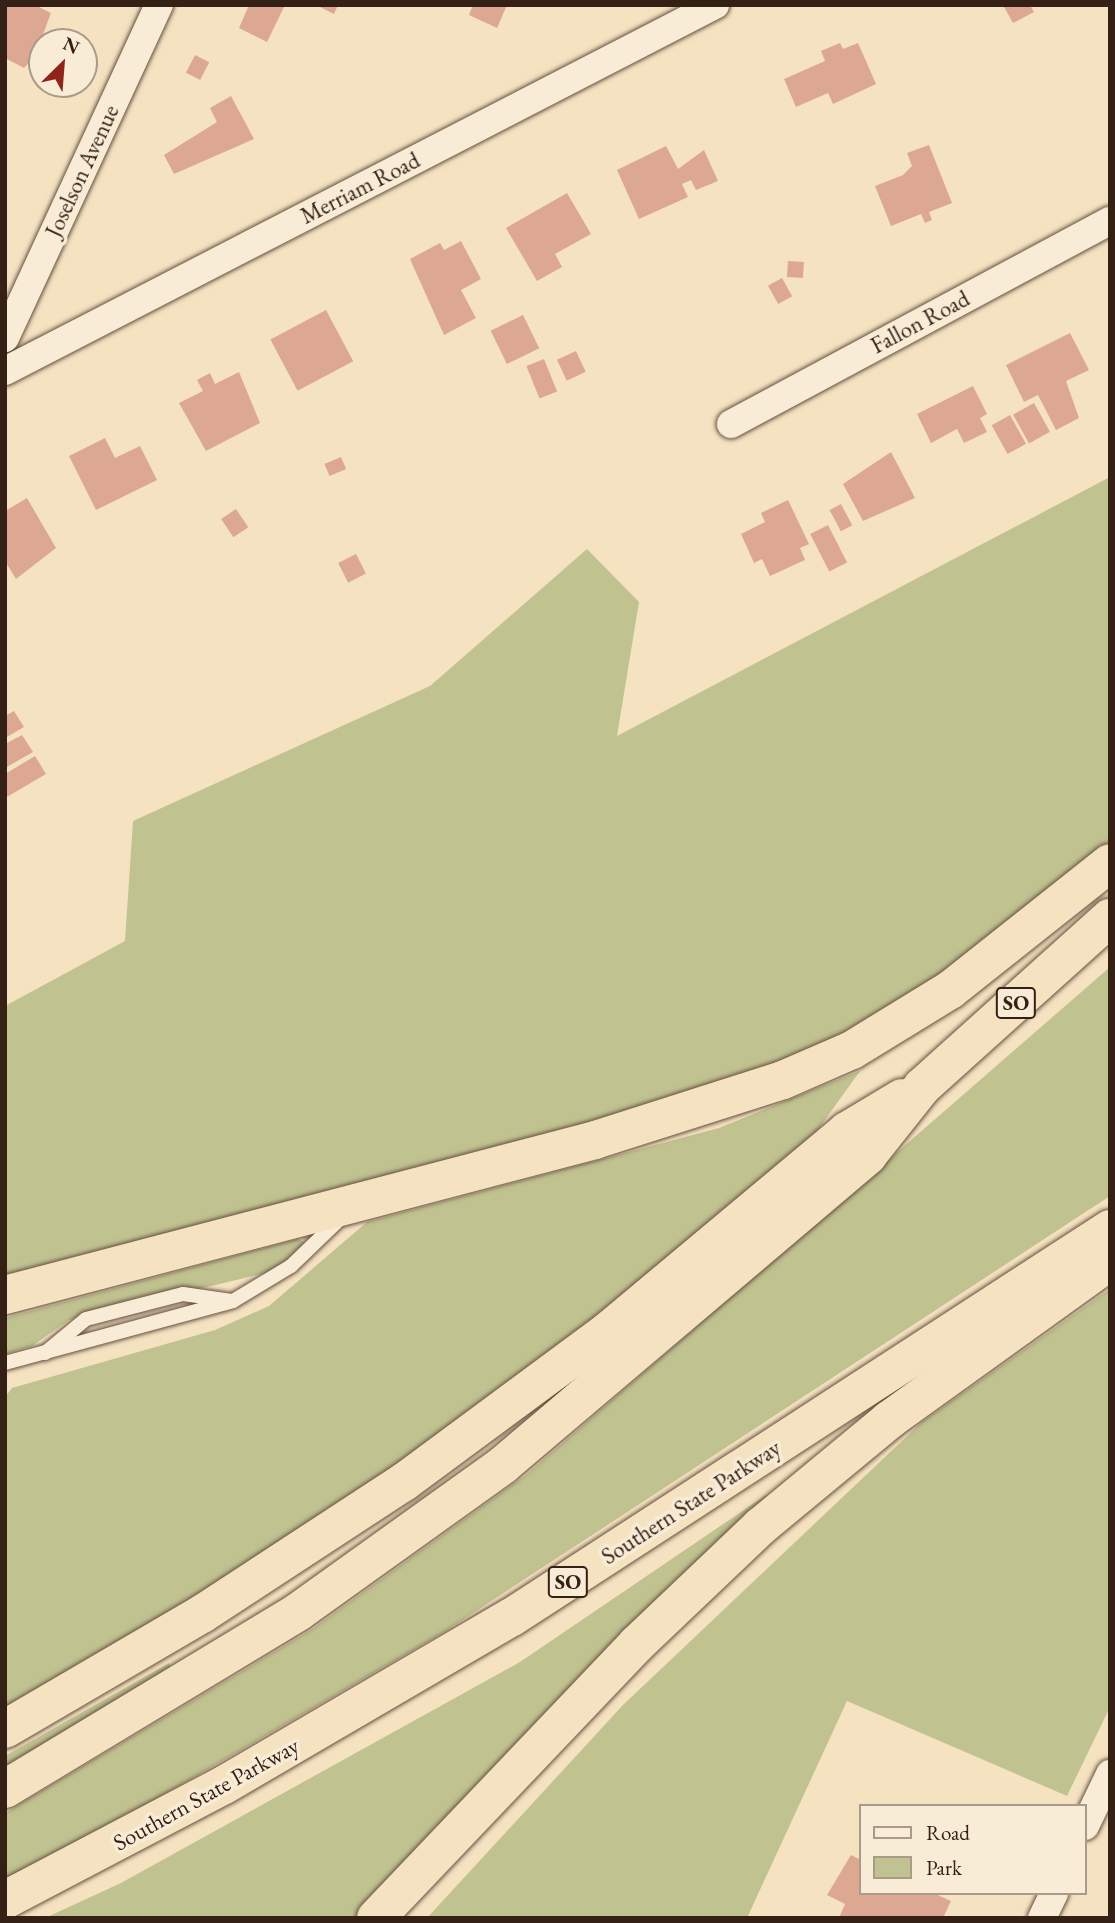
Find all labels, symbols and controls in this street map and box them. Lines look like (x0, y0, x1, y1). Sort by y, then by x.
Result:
north arrow (28, 28, 98, 98)
text: N (59, 31, 83, 60)
street label: Joselson Avenue (39, 101, 125, 241)
street label: Merriam Road (296, 146, 424, 230)
street label: Fallon Road (866, 285, 974, 359)
road number: SO (995, 986, 1037, 1020)
street label: Southern State Parkway (596, 1434, 786, 1570)
road number: SO (547, 1564, 589, 1600)
street label: Southern State Parkway (108, 1731, 304, 1857)
legend (860, 1804, 1087, 1895)
text: Road (926, 1819, 970, 1846)
text: Park (926, 1854, 962, 1881)

